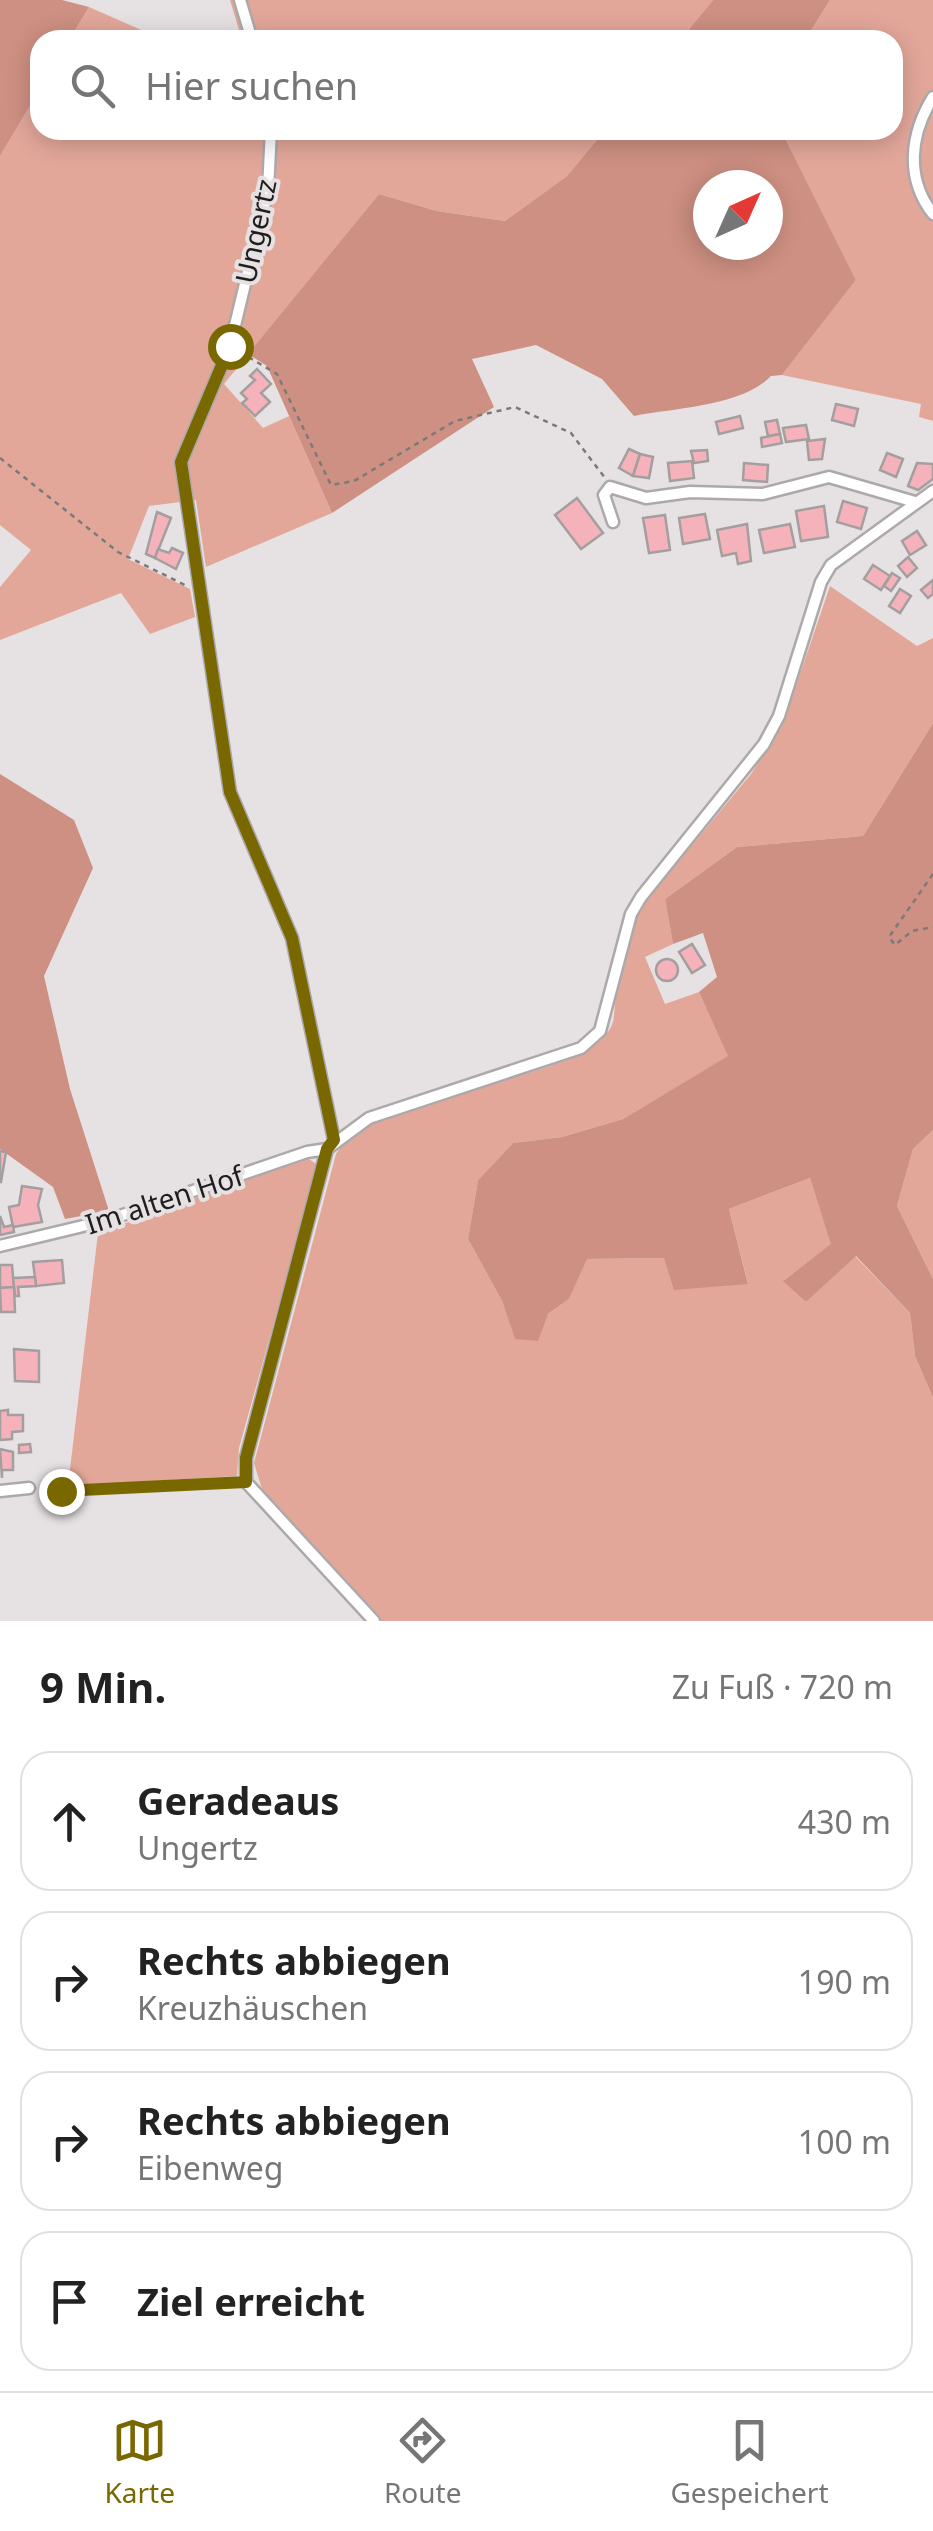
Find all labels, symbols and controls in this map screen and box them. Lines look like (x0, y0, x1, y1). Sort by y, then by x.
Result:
search box (30, 30, 903, 140)
icon: search (65, 58, 120, 113)
text: Hier suchen (145, 59, 358, 111)
north arrow (693, 170, 783, 260)
street label: Ungertz (225, 175, 285, 287)
route start (208, 324, 254, 370)
street label: Im alten Hof (80, 1155, 249, 1242)
route end (39, 1469, 85, 1515)
text: 9 Min. (40, 1658, 166, 1715)
text: Zu Fuß · 720 m (672, 1665, 893, 1708)
text: Geradeaus (137, 1774, 339, 1826)
icon: ahead (42, 1794, 97, 1849)
text: 430 m (798, 1800, 891, 1843)
text: Ungertz (137, 1826, 258, 1869)
text: Rechts abbiegen (137, 1934, 451, 1986)
icon: right (42, 1954, 97, 2009)
text: 190 m (798, 1960, 891, 2003)
text: Kreuzhäuschen (137, 1986, 368, 2029)
text: Rechts abbiegen (137, 2094, 451, 2146)
icon: right (42, 2114, 97, 2169)
text: 100 m (798, 2120, 891, 2163)
text: Eibenweg (137, 2146, 283, 2189)
icon: arrive (42, 2274, 97, 2329)
text: Ziel erreicht (137, 2275, 365, 2327)
tab: Karte (104, 2413, 175, 2511)
tab: Route (384, 2413, 462, 2511)
tab: Gespeichert (670, 2413, 829, 2511)

